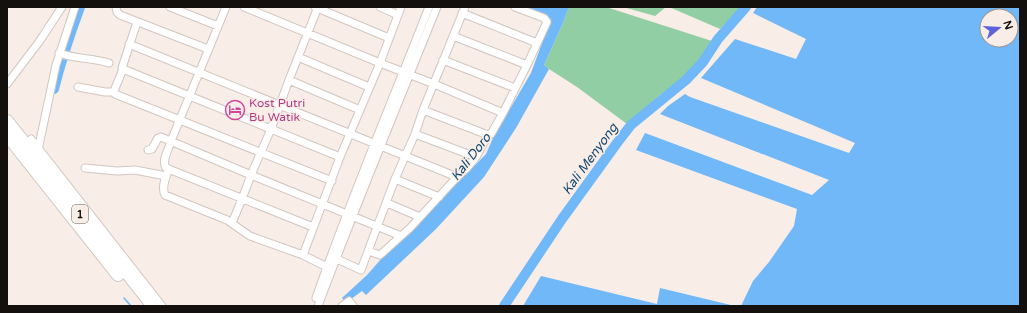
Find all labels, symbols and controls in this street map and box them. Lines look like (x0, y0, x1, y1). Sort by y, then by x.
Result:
north arrow (979, 8, 1019, 48)
text: N (1000, 19, 1016, 31)
place label: Kost Putri Bu Watik (249, 96, 305, 124)
hotel icon: Kost Putri Bu Watik (224, 99, 246, 121)
water label: Kali Menyong (559, 120, 622, 198)
water label: Kali Doro (447, 129, 495, 184)
road number: 1 (72, 205, 88, 223)

